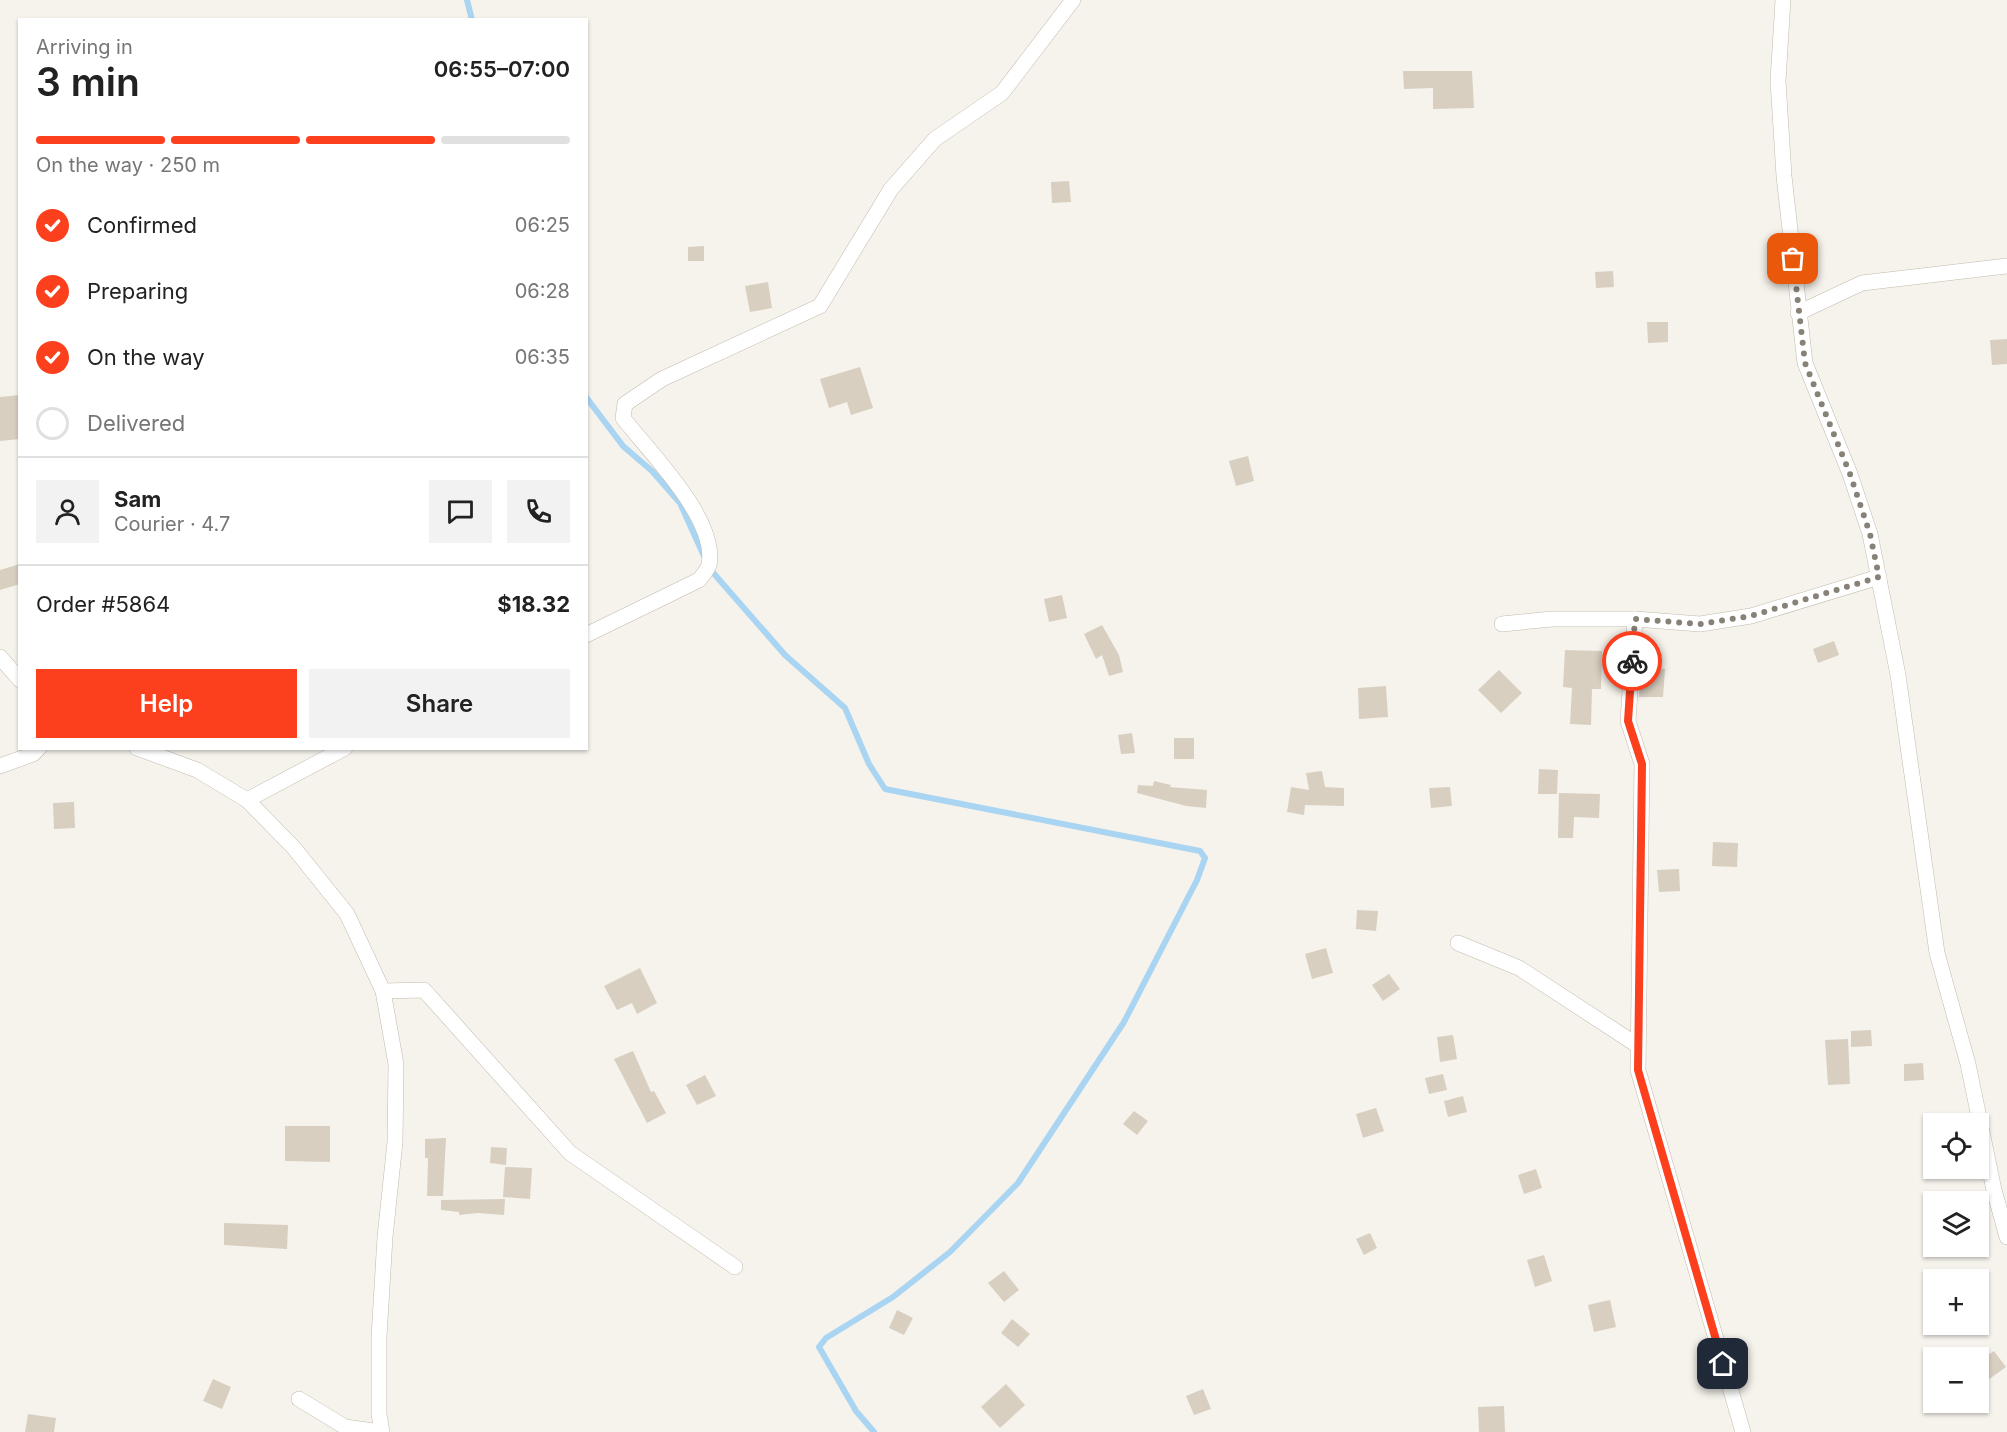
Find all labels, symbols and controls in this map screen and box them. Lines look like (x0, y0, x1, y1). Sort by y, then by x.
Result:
text: Arriving in (36, 35, 133, 59)
text: 06:55–07:00 (434, 56, 570, 82)
text: 3 min (36, 58, 140, 105)
text: On the way · 250 m (36, 153, 220, 177)
icon: check (36, 209, 69, 242)
text: Confirmed (87, 212, 197, 238)
text: 06:25 (515, 213, 570, 237)
pin (1767, 233, 1818, 284)
icon: bag (1776, 242, 1809, 275)
icon: check (36, 275, 69, 308)
text: Preparing (87, 278, 188, 304)
text: 06:28 (515, 279, 570, 303)
icon: check (36, 341, 69, 374)
text: On the way (87, 344, 205, 370)
text: 06:35 (515, 345, 570, 369)
text: Delivered (87, 410, 185, 436)
button: person (36, 480, 99, 543)
button: chat (429, 480, 492, 543)
button: phone (507, 480, 570, 543)
text: Sam (114, 486, 161, 512)
text: Courier · 4.7 (114, 512, 230, 536)
text: Order #5864 (36, 591, 170, 617)
text: $18.32 (497, 591, 570, 617)
courier (1602, 631, 1662, 691)
icon: bike (1616, 645, 1649, 678)
button: Help (36, 669, 297, 738)
button: Share (309, 669, 570, 738)
map controls (1923, 1113, 1989, 1413)
button: locate (1923, 1113, 1989, 1179)
button: layers (1923, 1191, 1989, 1257)
button: + (1923, 1269, 1989, 1335)
pin (1697, 1338, 1748, 1389)
icon: home (1706, 1347, 1739, 1380)
button: − (1923, 1347, 1989, 1413)

